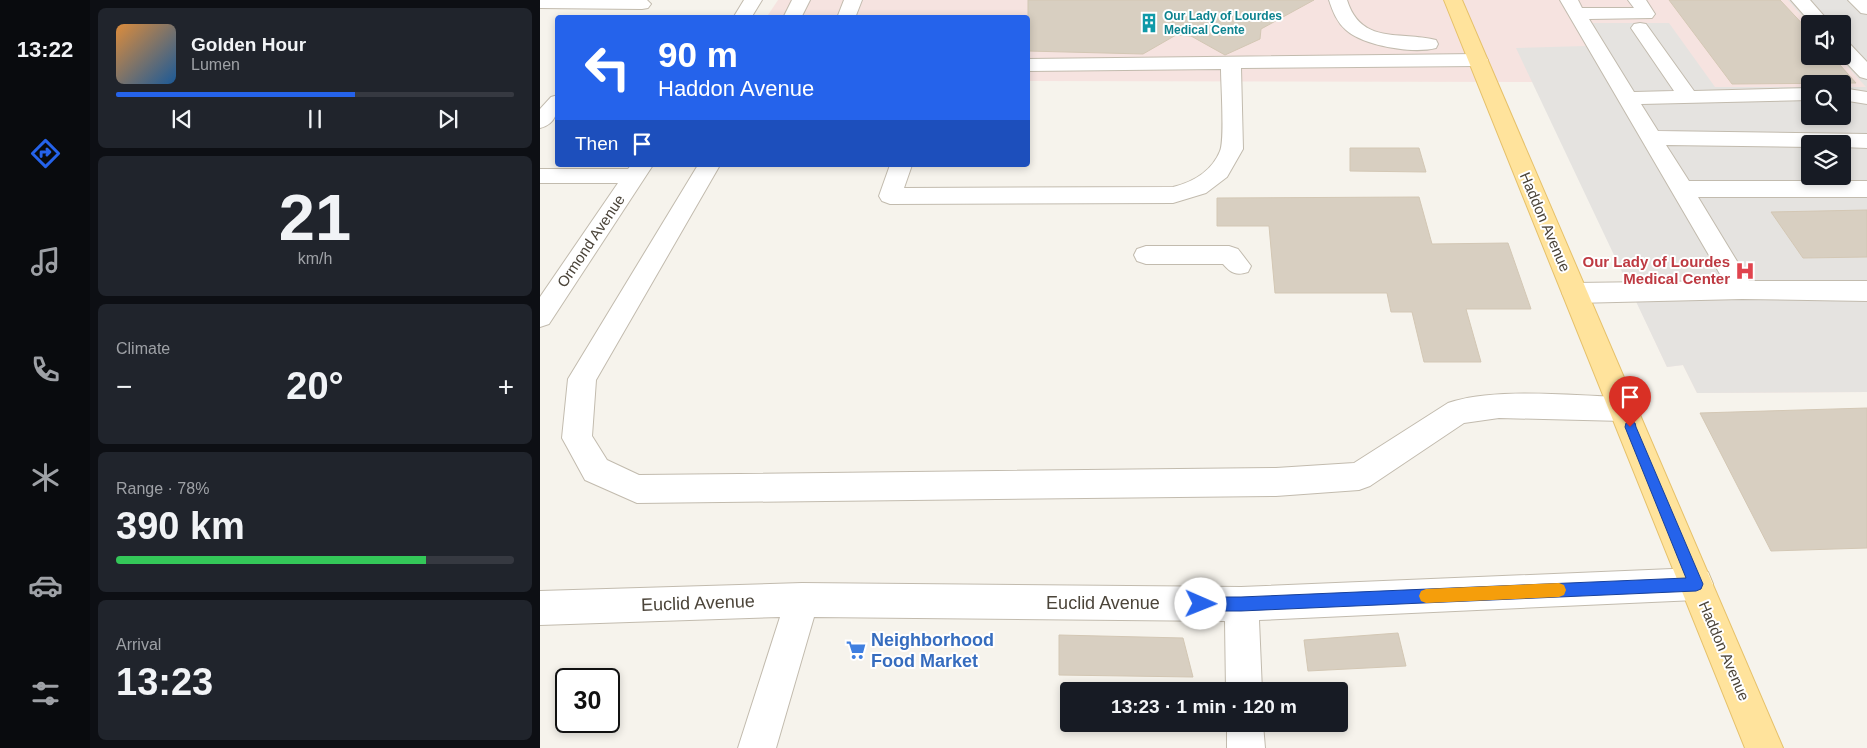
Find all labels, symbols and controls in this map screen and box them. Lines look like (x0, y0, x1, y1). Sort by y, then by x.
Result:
place label: Our Lady of Lourdes Medical Cente (1164, 9, 1282, 37)
building icon: Our Lady of Lourdes Medical Cente (1138, 12, 1160, 34)
map controls (1801, 15, 1851, 185)
button: sound (1801, 15, 1851, 65)
text: Golden Hour (191, 34, 306, 55)
icon: left (575, 35, 640, 100)
text: 90 m (658, 35, 738, 74)
text: 13:22 (17, 37, 73, 62)
text: Lumen (191, 56, 240, 73)
button: search (1801, 75, 1851, 125)
text: Haddon Avenue (658, 76, 814, 101)
icon: previous (168, 105, 196, 133)
icon: pause (301, 105, 329, 133)
icon: next (434, 105, 462, 133)
icon: arrive (628, 130, 656, 158)
text: Then (575, 133, 618, 154)
button: layers (1801, 135, 1851, 185)
icon: directions (28, 136, 63, 171)
street label: Haddon Avenue (1517, 169, 1574, 274)
text: 21 (279, 181, 351, 254)
street label: Ormond Avenue (553, 191, 628, 290)
icon: music (28, 244, 63, 279)
text: km/h (298, 250, 332, 267)
place label: Our Lady of Lourdes Medical Center (1582, 253, 1730, 287)
hospital icon: Our Lady of Lourdes Medical Center (1734, 260, 1756, 282)
text: Climate (116, 340, 170, 357)
icon: phone (28, 352, 63, 387)
text: 20° (286, 365, 344, 407)
text: − (116, 371, 132, 402)
text: + (498, 371, 514, 402)
pin (1609, 376, 1651, 427)
icon: arrive (1616, 383, 1644, 411)
icon: climate (28, 460, 63, 495)
text: Range · 78% (116, 480, 209, 497)
text: 390 km (116, 505, 245, 547)
icon: car (28, 568, 63, 603)
position arrow (1174, 577, 1226, 629)
street label: Euclid Avenue (641, 591, 755, 615)
street label: Euclid Avenue (1046, 593, 1160, 613)
street label: Haddon Avenue (1696, 598, 1753, 703)
place label: Neighborhood Food Market (871, 630, 994, 671)
text: Arrival (116, 636, 161, 653)
supermarket icon: Neighborhood Food Market (845, 639, 867, 661)
text: 13:23 (116, 661, 213, 703)
speed limit sign: 30 (555, 668, 620, 733)
icon: filters (28, 676, 63, 711)
text: 13:23 · 1 min · 120 m (1111, 696, 1297, 717)

